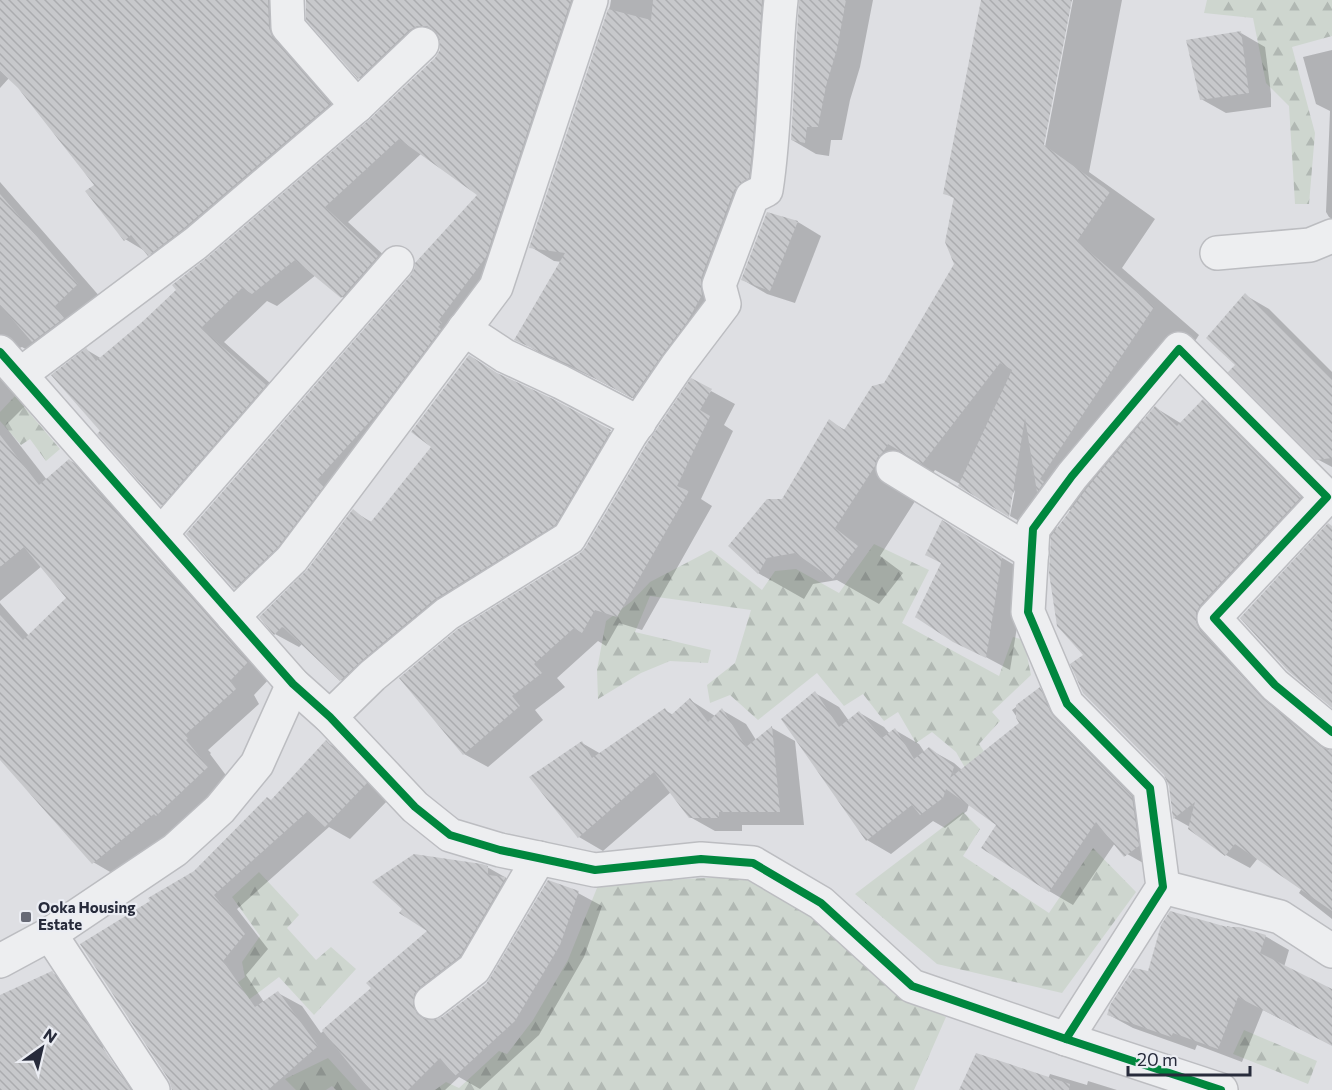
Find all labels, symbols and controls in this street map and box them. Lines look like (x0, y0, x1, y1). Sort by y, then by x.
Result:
place label: Ooka Housing Estate (38, 898, 135, 933)
marker: Ooka Housing Estate (19, 910, 33, 924)
north arrow (12, 1018, 72, 1078)
text: N (40, 1024, 61, 1046)
scale bar (1128, 1039, 1250, 1077)
text: 20 m (1137, 1048, 1178, 1070)

